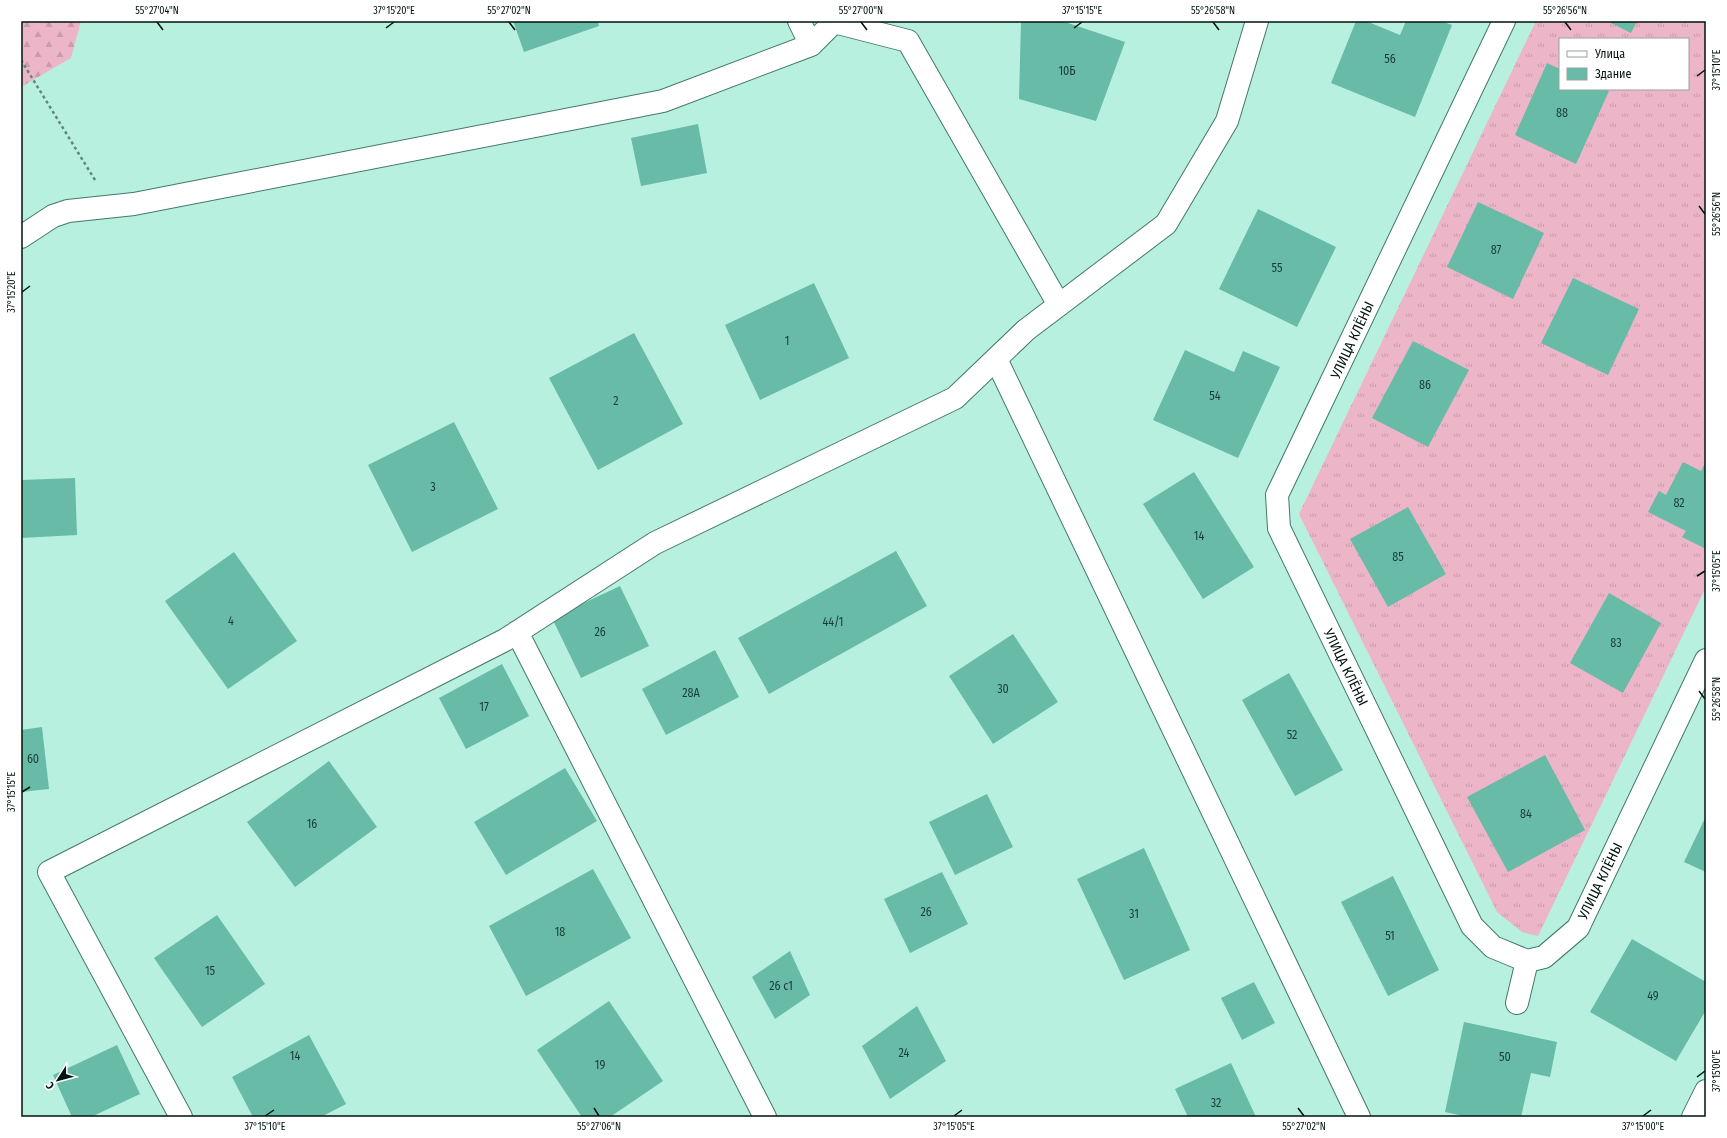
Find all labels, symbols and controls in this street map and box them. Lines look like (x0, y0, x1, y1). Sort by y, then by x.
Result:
text: 55°27'04"N (135, 5, 179, 17)
text: 37°15'20"E (373, 5, 415, 17)
text: 55°27'02"N (487, 5, 531, 17)
text: 55°27'00"N (839, 5, 883, 17)
text: 37°15'15"E (1062, 5, 1102, 17)
text: 55°26'58"N (1191, 5, 1235, 17)
text: 55°26'56"N (1543, 5, 1587, 17)
legend (1559, 38, 1689, 90)
text: Улица (1594, 47, 1625, 61)
text: 37°15'10"E (1711, 49, 1723, 91)
house number: 56 (1384, 52, 1396, 66)
house number: 10Б (1058, 64, 1076, 78)
text: Здание (1595, 67, 1631, 81)
house number: 88 (1556, 106, 1568, 120)
text: 55°26'56"N (1711, 192, 1723, 236)
house number: 87 (1491, 243, 1501, 257)
house number: 55 (1272, 261, 1283, 275)
text: 37°15'20"E (6, 271, 18, 313)
street label: УЛИЦА КЛЁНЫ (1327, 299, 1378, 383)
house number: 1 (785, 334, 789, 348)
house number: 86 (1419, 378, 1431, 392)
house number: 54 (1209, 389, 1221, 403)
house number: 2 (613, 394, 619, 408)
house number: 3 (430, 480, 436, 494)
house number: 82 (1673, 496, 1685, 510)
house number: 14 (1194, 529, 1204, 543)
house number: 85 (1392, 550, 1404, 564)
text: 37°15'05"E (1711, 550, 1723, 592)
house number: 4 (228, 614, 234, 628)
house number: 44/1 (823, 615, 843, 629)
house number: 26 (594, 625, 606, 639)
street label: УЛИЦА КЛЁНЫ (1319, 625, 1371, 708)
house number: 83 (1610, 636, 1622, 650)
text: 55°26'58"N (1711, 677, 1723, 721)
house number: 30 (997, 682, 1009, 696)
house number: 28А (682, 686, 700, 700)
house number: 17 (479, 700, 489, 714)
house number: 52 (1287, 728, 1297, 742)
house number: 60 (27, 752, 39, 766)
text: 37°15'15"E (6, 772, 18, 812)
house number: 84 (1520, 807, 1532, 821)
house number: 16 (307, 817, 317, 831)
street label: УЛИЦА КЛЁНЫ (1574, 840, 1626, 923)
house number: 26 (920, 905, 932, 919)
house number: 31 (1129, 907, 1139, 921)
house number: 18 (555, 925, 565, 939)
house number: 51 (1385, 929, 1395, 943)
house number: 15 (205, 964, 216, 978)
house number: 26 с1 (769, 979, 793, 993)
house number: 49 (1647, 989, 1659, 1003)
house number: 24 (899, 1046, 910, 1060)
house number: 14 (290, 1049, 300, 1063)
house number: 50 (1499, 1050, 1511, 1064)
text: 37°15'00"E (1711, 1050, 1723, 1092)
house number: 19 (595, 1058, 605, 1072)
north arrow (38, 1060, 78, 1100)
text: С (43, 1079, 57, 1092)
house number: 32 (1211, 1096, 1221, 1110)
text: 37°15'10"E (245, 1121, 286, 1133)
text: 55°27'06"N (577, 1121, 621, 1133)
text: 37°15'05"E (933, 1121, 975, 1133)
text: 55°27'02"N (1282, 1121, 1326, 1133)
text: 37°15'00"E (1622, 1121, 1664, 1133)

